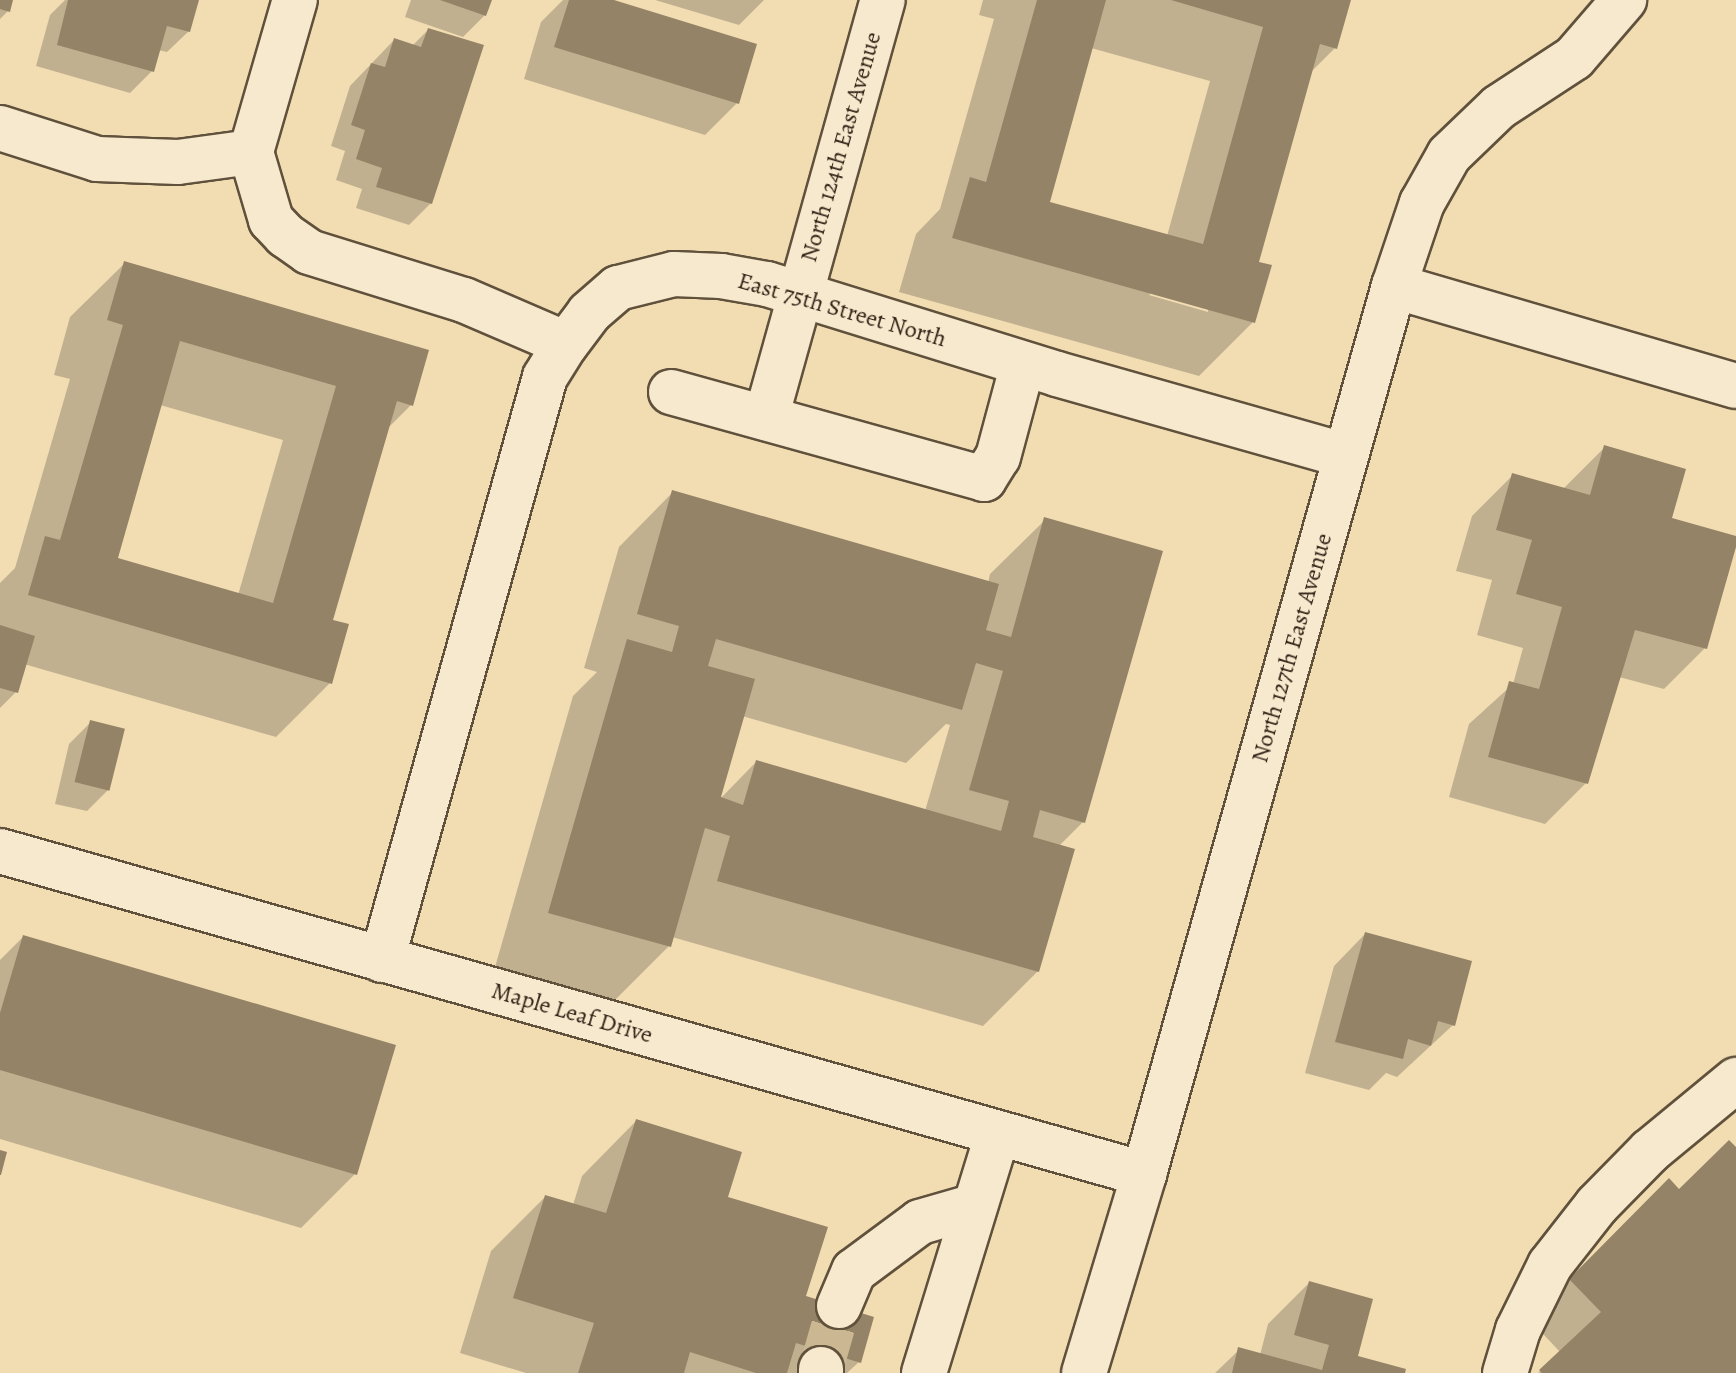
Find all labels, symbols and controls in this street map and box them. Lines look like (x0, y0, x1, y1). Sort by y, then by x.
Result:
street label: North 124th East Avenue (794, 29, 888, 265)
street label: East 75th Street North (734, 266, 950, 354)
street label: North 127th East Avenue (1245, 530, 1339, 766)
street label: Maple Leaf Drive (488, 976, 656, 1050)

